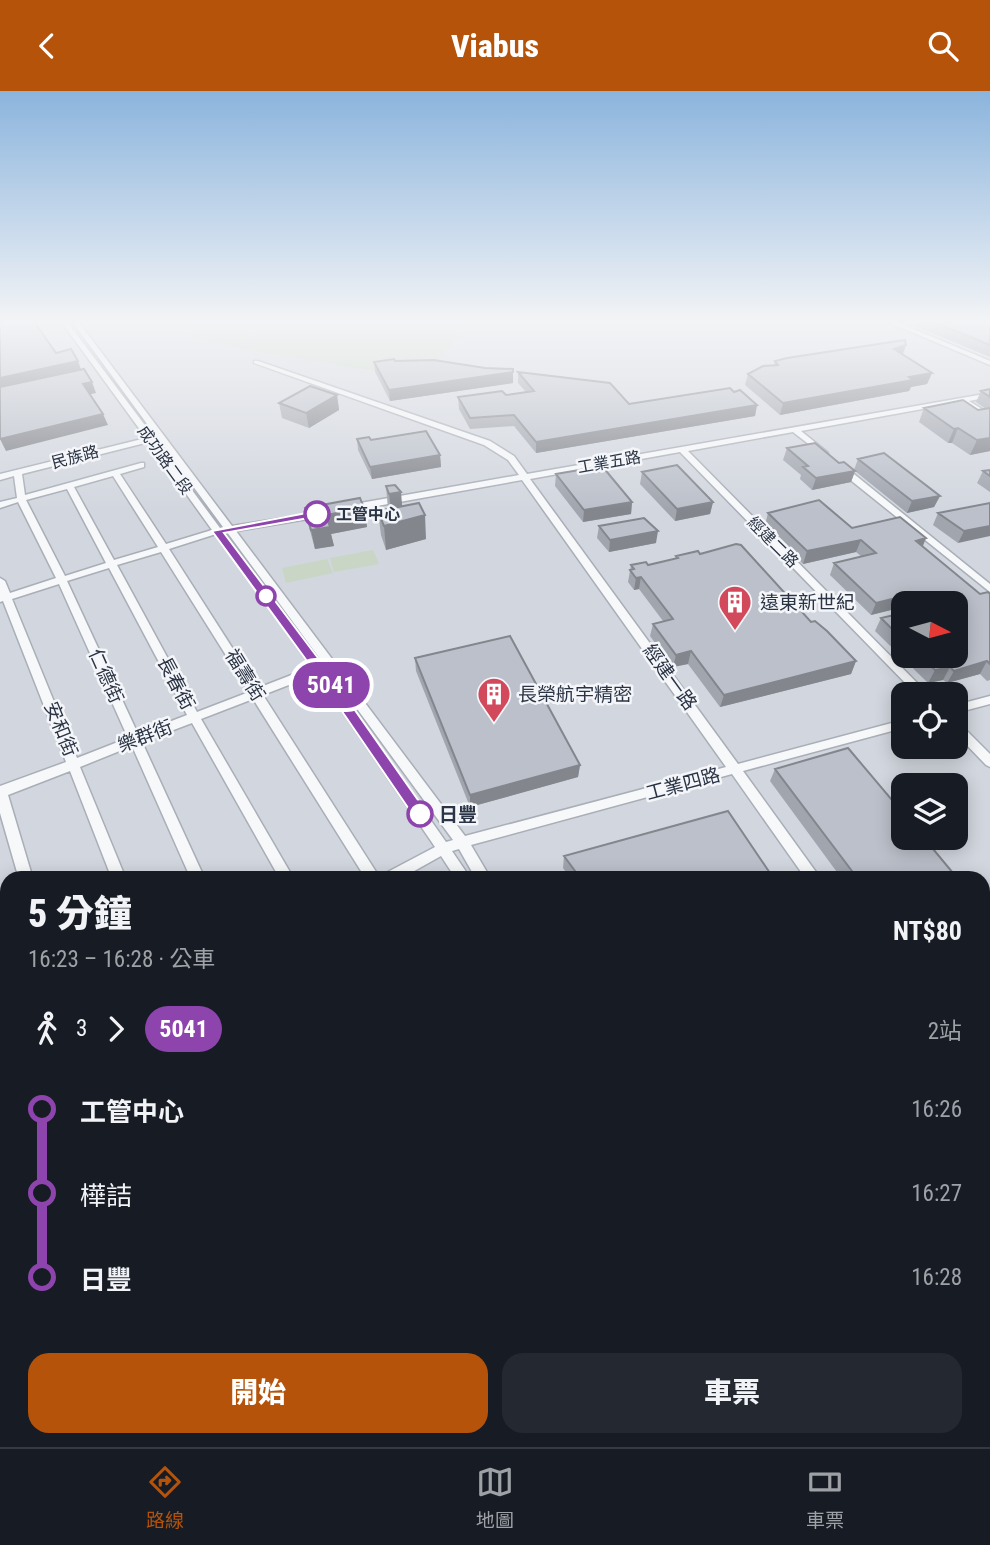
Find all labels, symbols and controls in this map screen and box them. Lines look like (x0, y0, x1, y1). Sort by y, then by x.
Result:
icon: back (28, 27, 66, 65)
text: Viabus (451, 27, 539, 65)
icon: search (924, 27, 962, 65)
street label: 成功路二段 (134, 422, 196, 498)
street label: 民族路 (49, 442, 101, 472)
street label: 工業五路 (576, 447, 642, 477)
marker: 工管中心 (304, 501, 330, 527)
place label: 工管中心 (336, 505, 400, 524)
street label: 經建二路 (744, 513, 802, 571)
building icon: 遠東新世紀 (716, 583, 754, 632)
unlabelled marker (256, 586, 276, 606)
place label: 遠東新世紀 (760, 591, 855, 614)
north arrow (891, 591, 968, 669)
map controls (891, 591, 968, 850)
street label: 經建一路 (638, 639, 702, 715)
street label: 仁德街 (84, 645, 128, 707)
street label: 福壽街 (220, 645, 270, 705)
street label: 長春街 (152, 652, 200, 714)
line badge: 5041 (282, 662, 380, 708)
text: 5041 (307, 671, 355, 699)
building icon: 長榮航宇精密 (475, 675, 513, 724)
button: locate (891, 682, 968, 759)
place label: 長榮航宇精密 (518, 683, 632, 706)
street label: 安和街 (40, 698, 82, 760)
street label: 樂群街 (114, 715, 176, 757)
street label: 工業四路 (643, 763, 723, 805)
button: layers (891, 773, 968, 850)
marker: 日豐 (407, 801, 433, 827)
place label: 日豐 (439, 803, 477, 826)
text: 5 分鐘 (28, 892, 132, 936)
text: NT$80 (893, 916, 962, 946)
text: 16:23 – 16:28 · 公車 (28, 946, 215, 973)
icon: walk (28, 1010, 66, 1048)
icon: forward (97, 1010, 135, 1048)
text: 3 (76, 1015, 87, 1042)
text: 5041 (159, 1015, 208, 1043)
text: 2站 (928, 1018, 962, 1045)
text: 16:26 (911, 1096, 962, 1123)
text: 工管中心 (80, 1097, 184, 1127)
text: 16:27 (911, 1180, 962, 1207)
text: 樺詰 (80, 1181, 132, 1211)
text: 16:28 (911, 1264, 962, 1291)
text: 日豐 (80, 1265, 132, 1295)
button: 開始 (28, 1353, 488, 1433)
button: 車票 (502, 1353, 962, 1433)
tab: 路線 (146, 1463, 184, 1532)
tab: 地圖 (476, 1463, 514, 1532)
tab: 車票 (806, 1463, 844, 1532)

